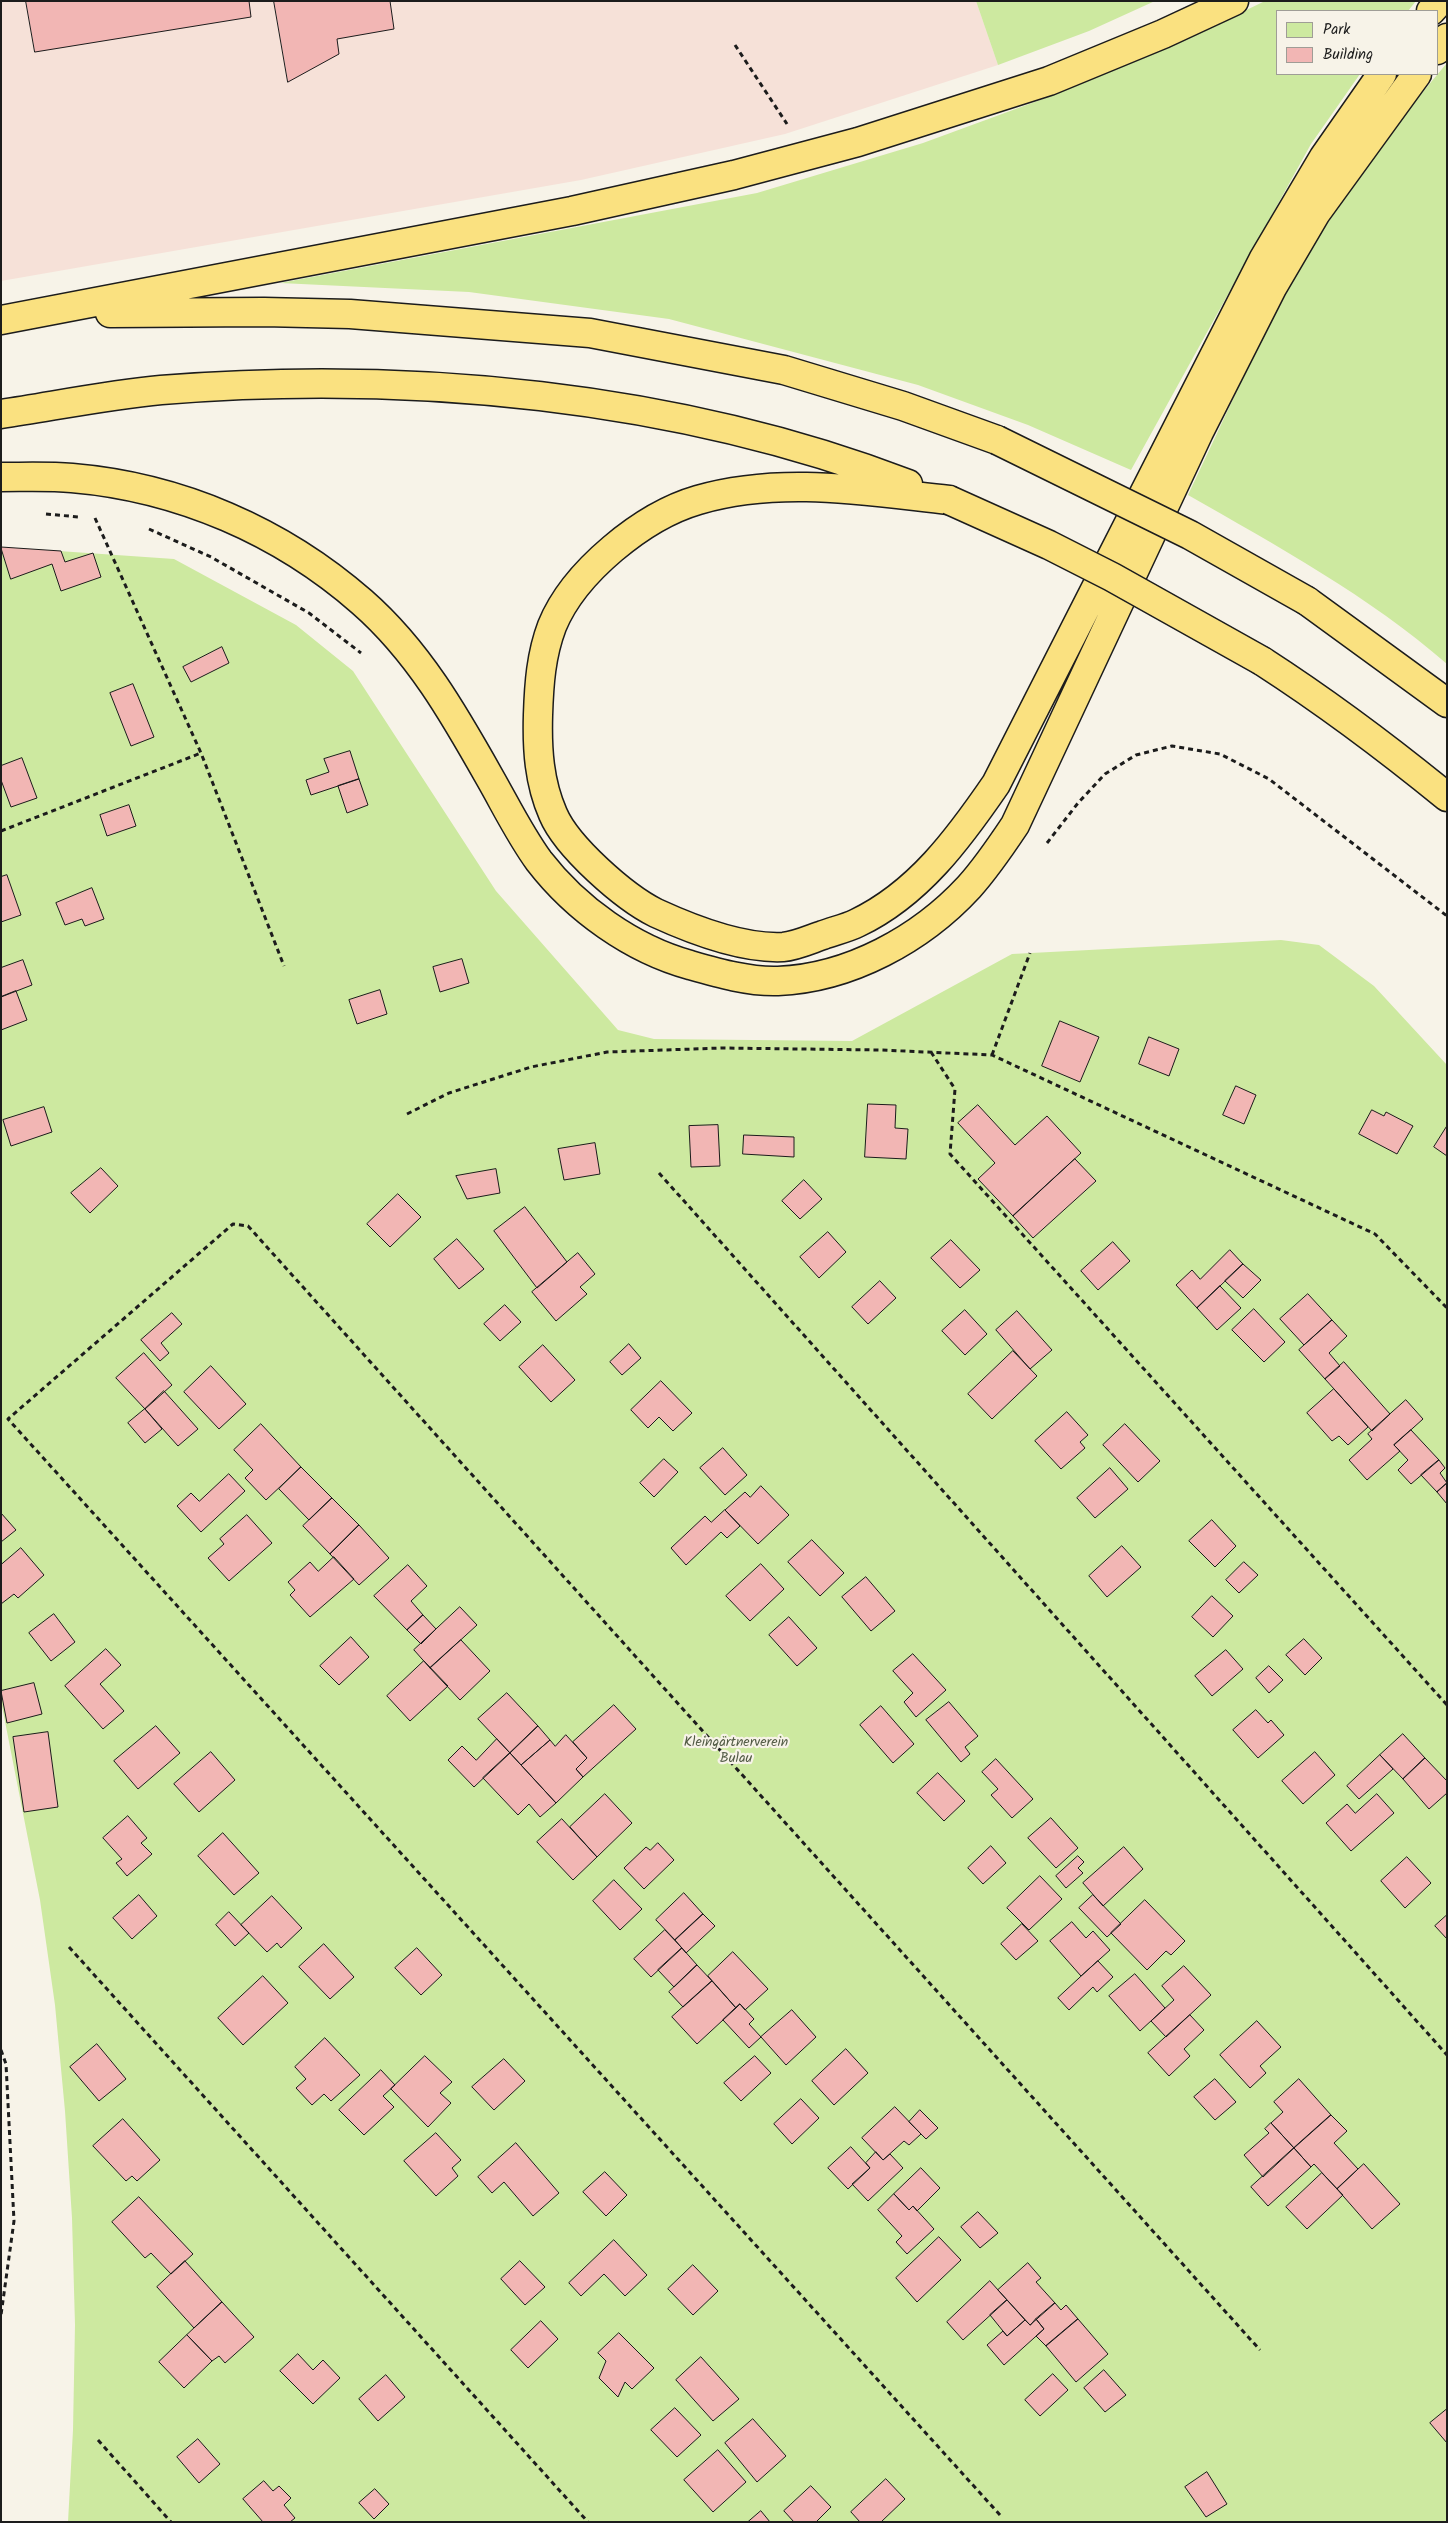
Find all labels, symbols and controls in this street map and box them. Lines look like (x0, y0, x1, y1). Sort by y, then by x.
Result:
legend (1276, 10, 1438, 75)
text: Park (1323, 18, 1350, 42)
text: Building (1323, 43, 1373, 67)
park label: Kleingärtnerverein Bulau (684, 1736, 788, 1768)

